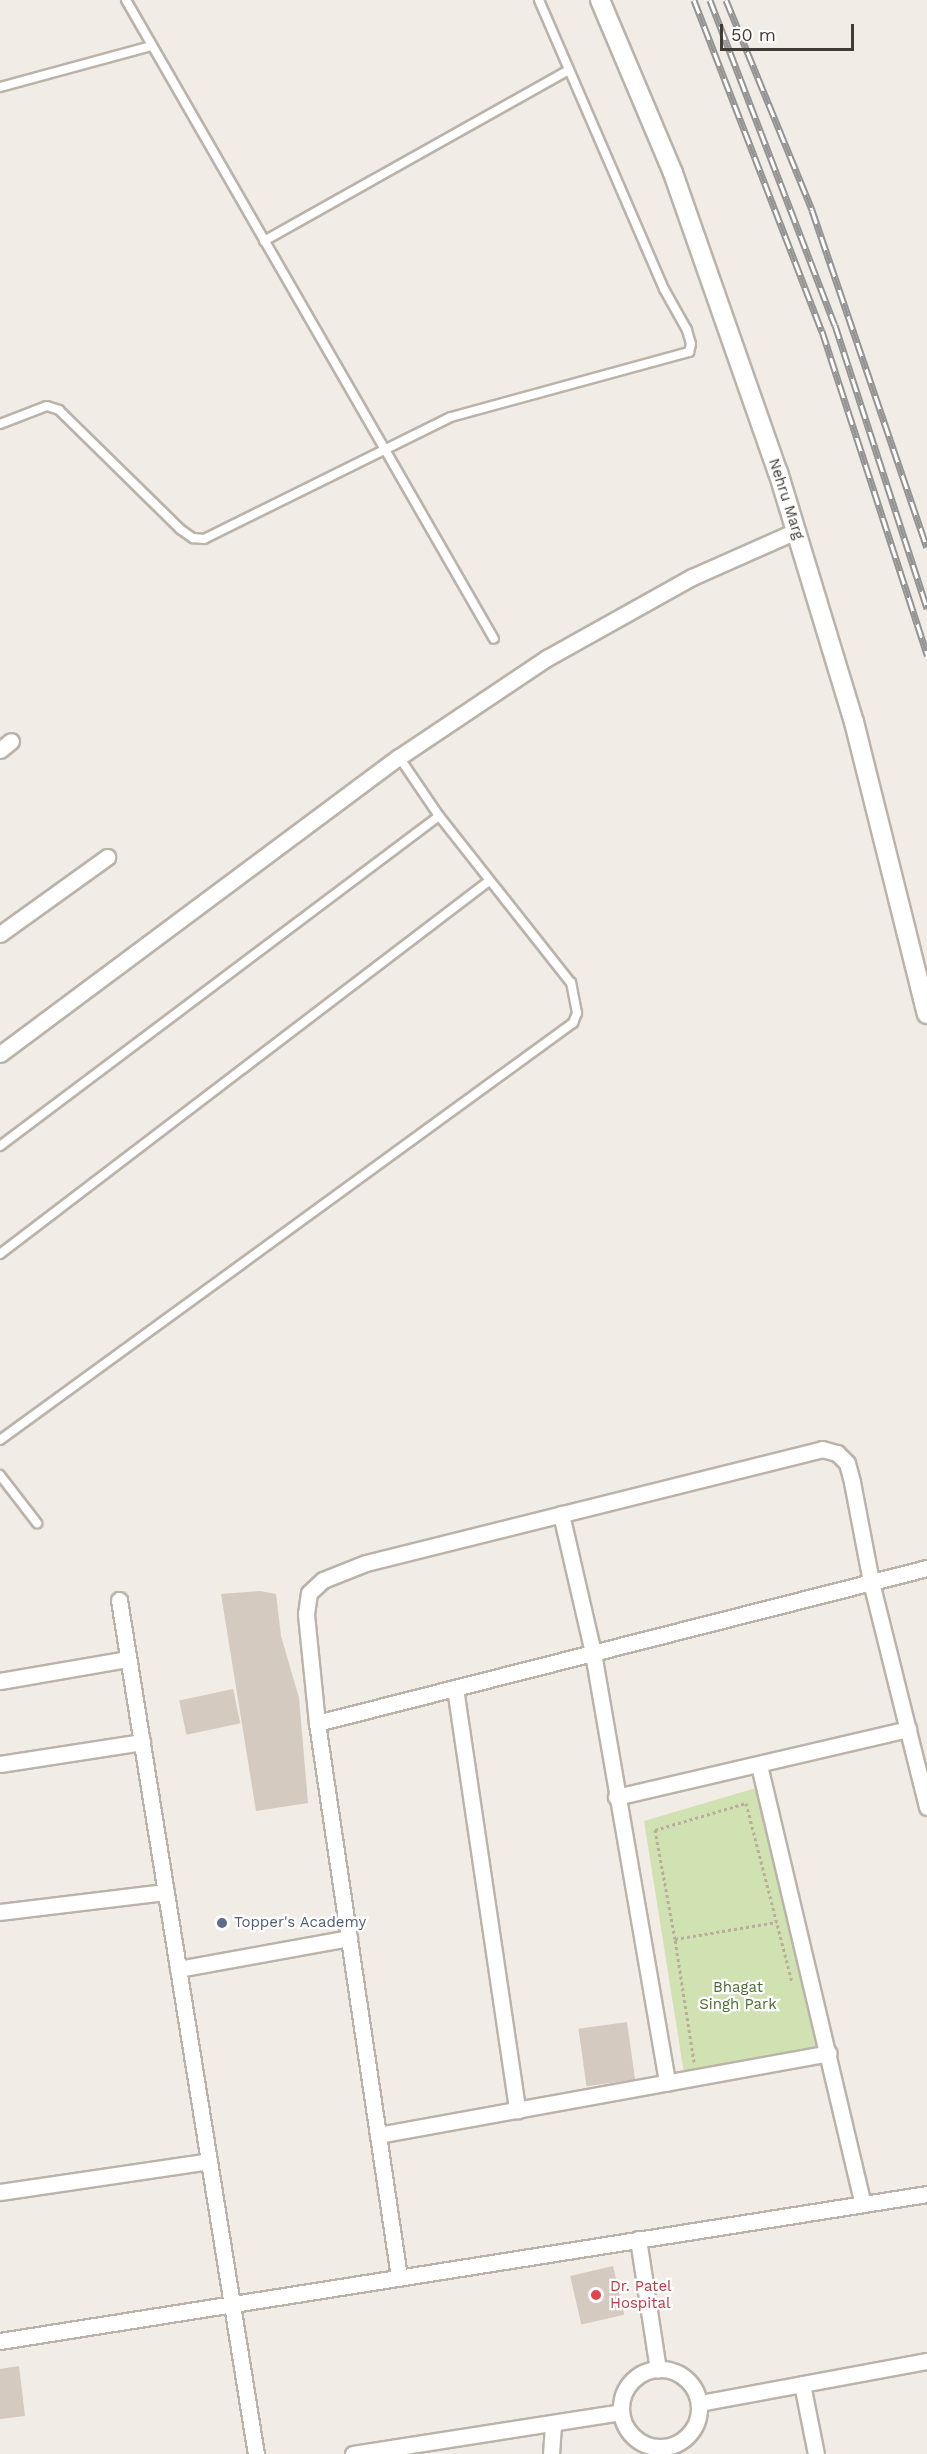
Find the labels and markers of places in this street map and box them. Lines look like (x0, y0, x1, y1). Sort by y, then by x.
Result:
place label: Topper's Academy (234, 1914, 367, 1932)
marker: Topper's Academy (215, 1916, 229, 1930)
place label: Dr. Patel Hospital (610, 2277, 672, 2312)
marker: Dr. Patel Hospital (587, 2286, 605, 2304)

